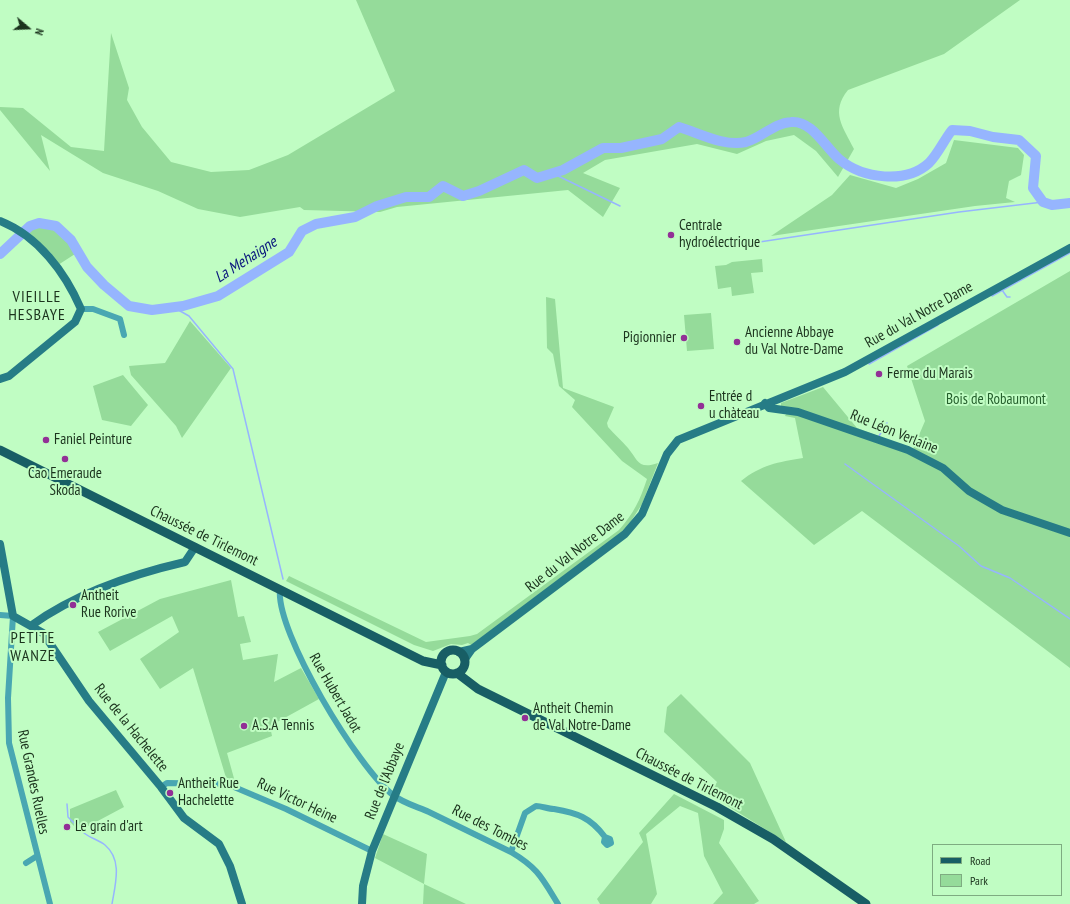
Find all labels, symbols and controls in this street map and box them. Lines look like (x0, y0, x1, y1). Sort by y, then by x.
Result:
north arrow (8, 8, 48, 48)
text: N (32, 27, 47, 37)
place label: Centrale hydroélectrique (679, 217, 760, 252)
marker: Centrale hydroélectrique (666, 230, 676, 240)
water label: La Mehaigne (211, 233, 281, 287)
street label: Rue du Val Notre Dame (862, 278, 976, 352)
district label: VIEILLE HESBAYE (8, 287, 66, 325)
place label: Ancienne Abbaye du Val Notre-Dame (745, 324, 843, 359)
place label: Pigionnier (623, 329, 676, 347)
marker: Pigionnier (679, 333, 689, 343)
marker: Ancienne Abbaye du Val Notre-Dame (732, 337, 742, 347)
place label: Ferme du Marais (887, 365, 973, 383)
marker: Ferme du Marais (874, 369, 884, 379)
place label: Entrée d u chàteau (709, 388, 759, 423)
park label: Bois de Robaumont (946, 391, 1046, 409)
marker: Entrée d u chàteau (696, 401, 706, 411)
street label: Rue Léon Verlaine (848, 406, 940, 458)
place label: Faniel Peinture (54, 431, 132, 449)
marker: Faniel Peinture (41, 435, 51, 445)
marker: Cao Emeraude Skoda (60, 454, 70, 464)
place label: Cao Emeraude Skoda (28, 465, 102, 500)
street label: Chaussée de Tirlemont (147, 502, 261, 570)
street label: Rue du Val Notre Dame (522, 508, 628, 596)
place label: Antheit Rue Rorive (81, 587, 137, 622)
marker: Antheit Rue Rorive (68, 600, 78, 610)
district label: PETITE WANZE (10, 628, 56, 666)
street label: Rue Hubert Jadot (305, 650, 365, 736)
street label: Rue de la Hachelette (90, 680, 172, 776)
place label: Antheit Chemin de Val Notre-Dame (533, 700, 631, 735)
marker: Antheit Chemin de Val Notre-Dame (520, 713, 530, 723)
place label: A.S.A Tennis (252, 717, 314, 735)
marker: A.S.A Tennis (239, 721, 249, 731)
street label: Rue Grandes Ruelles (13, 728, 53, 836)
street label: Rue de l'Abbaye (361, 740, 409, 822)
street label: Chaussée de Tirlemont (632, 744, 746, 814)
place label: Antheit Rue Hachelette (178, 775, 239, 810)
street label: Rue Victor Heine (254, 775, 340, 827)
marker: Antheit Rue Hachelette (165, 788, 175, 798)
street label: Rue des Tombes (449, 801, 531, 855)
place label: Le grain d'art (75, 818, 143, 836)
marker: Le grain d'art (62, 822, 72, 832)
legend (932, 844, 1062, 896)
text: Road (970, 853, 990, 868)
text: Park (970, 873, 988, 888)

